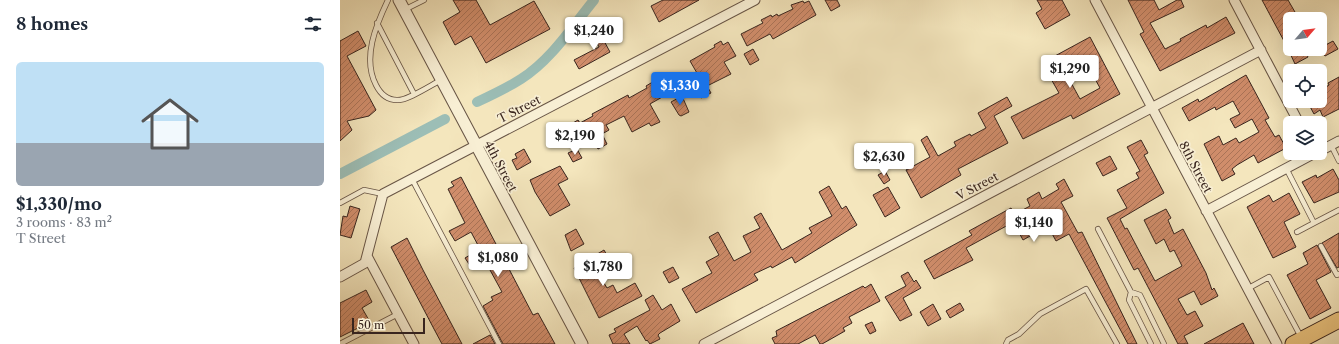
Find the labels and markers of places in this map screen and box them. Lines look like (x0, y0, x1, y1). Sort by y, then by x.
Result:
pin: $1,240 (561, 17, 627, 51)
pin: $1,290 (1037, 55, 1103, 89)
pin: $1,330 (647, 72, 713, 106)
pin: $2,190 (542, 122, 608, 156)
pin: $2,630 (851, 143, 917, 177)
pin: $1,140 (1001, 209, 1067, 243)
pin: $1,080 (465, 244, 531, 278)
pin: $1,780 (570, 253, 636, 287)

